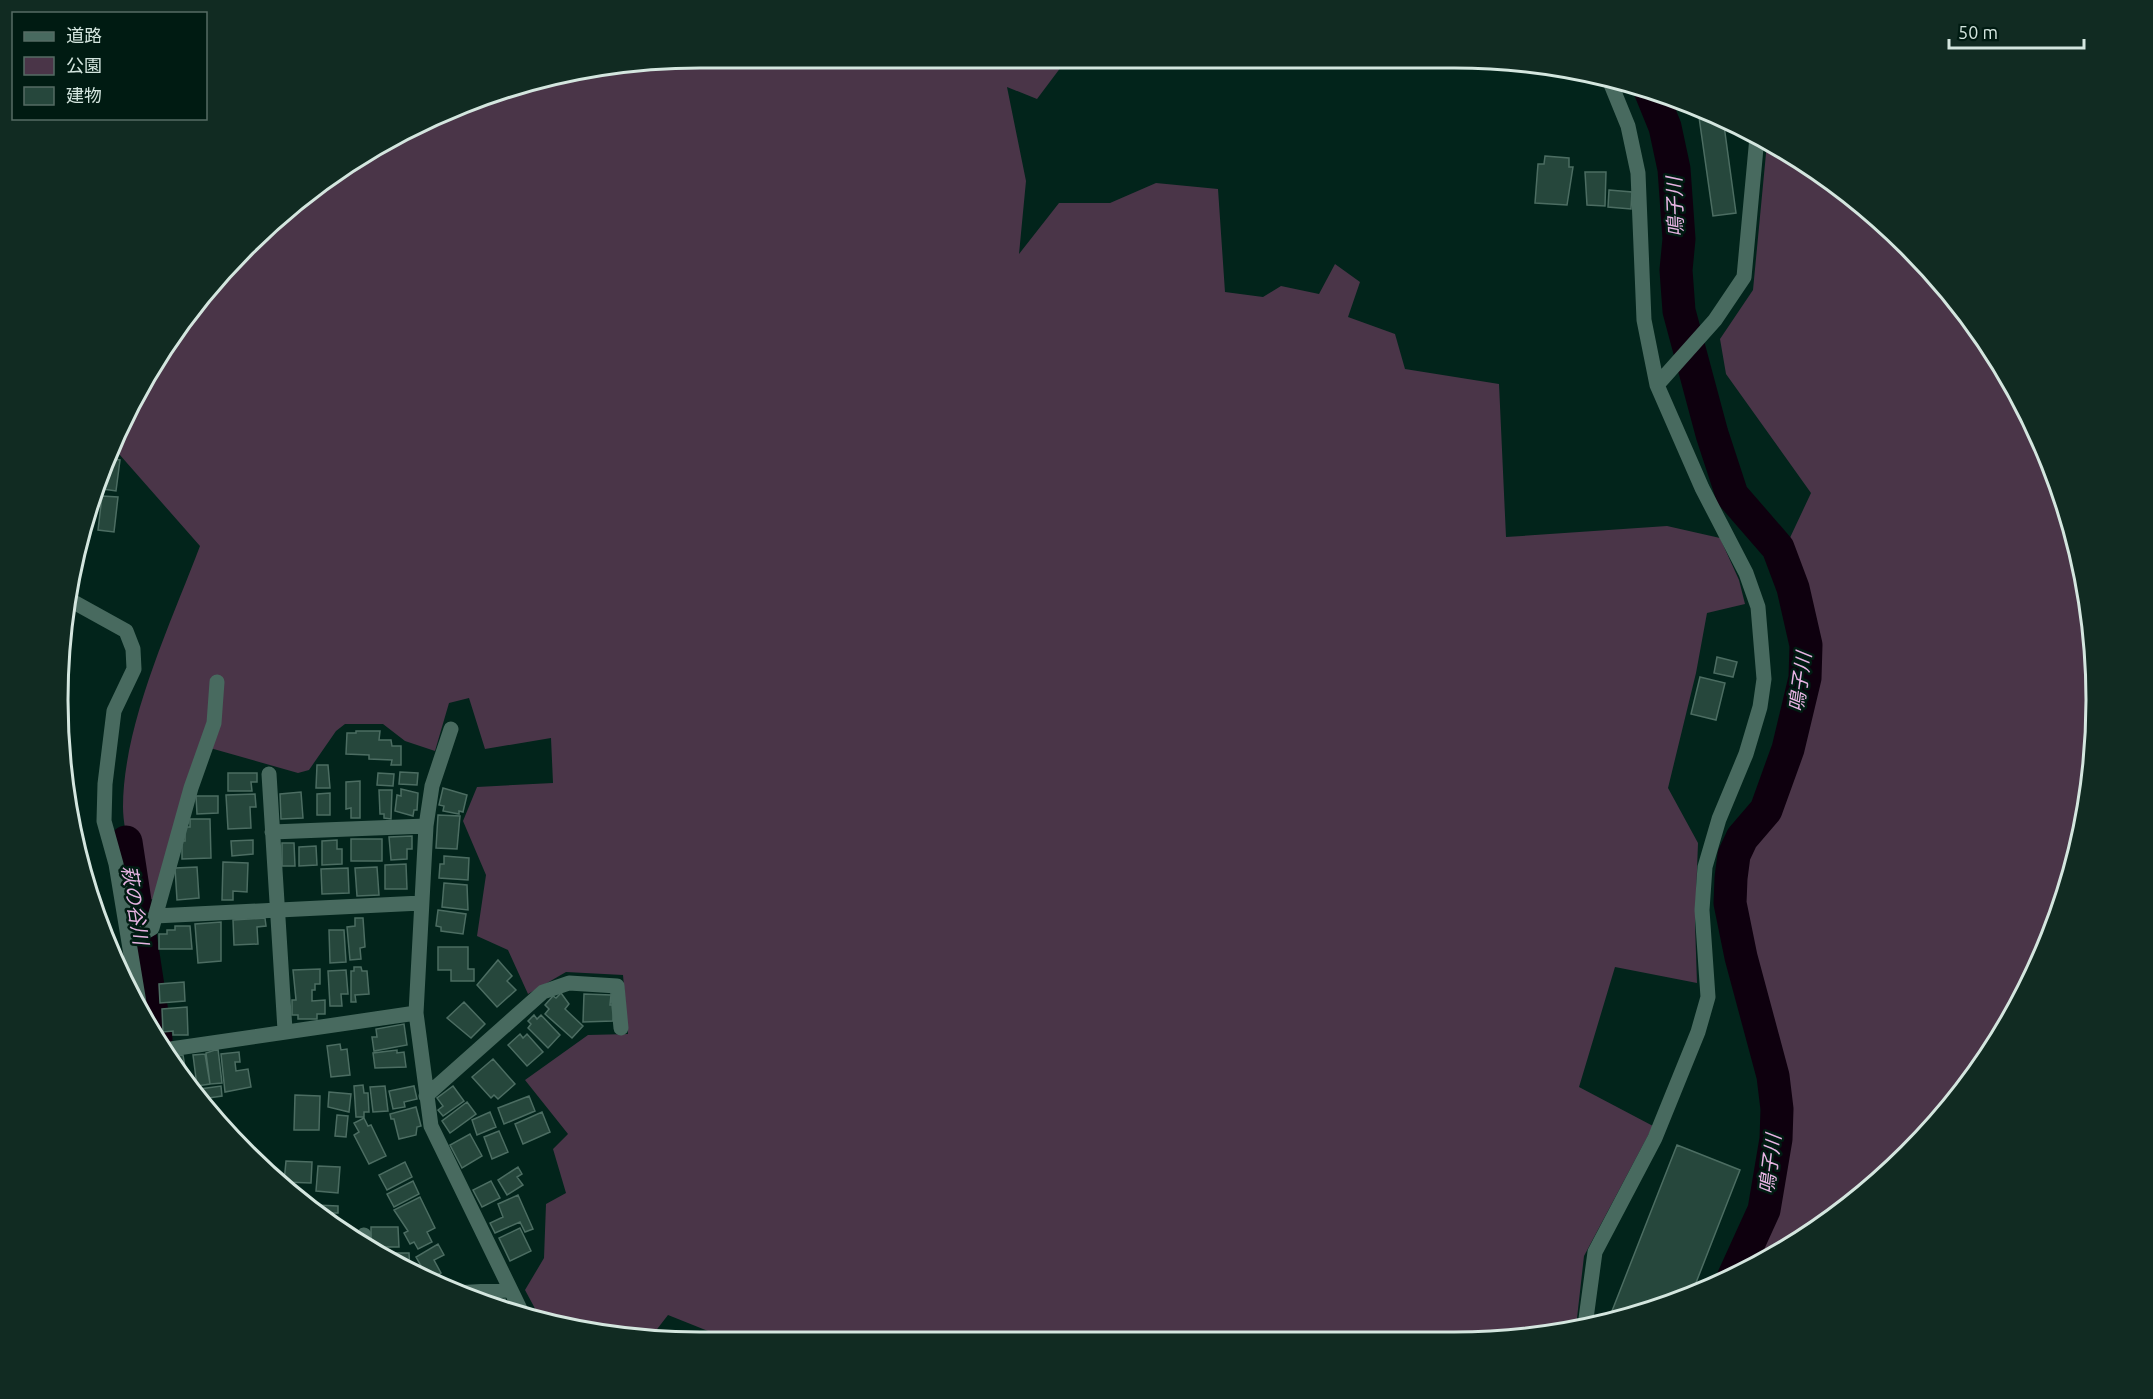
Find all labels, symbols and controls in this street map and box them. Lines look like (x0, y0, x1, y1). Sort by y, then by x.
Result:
legend (12, 12, 207, 120)
scale bar (1949, 12, 2084, 50)
text: 50 m (1958, 22, 1998, 42)
text: 道路 (66, 25, 102, 45)
text: 公園 (66, 55, 102, 75)
text: 建物 (66, 85, 102, 105)
water label: 鳴子川 (1662, 175, 1687, 237)
water label: 鳴子川 (1784, 649, 1815, 713)
water label: 萩の谷川 (118, 864, 153, 948)
water label: 鳴子川 (1754, 1131, 1785, 1195)

